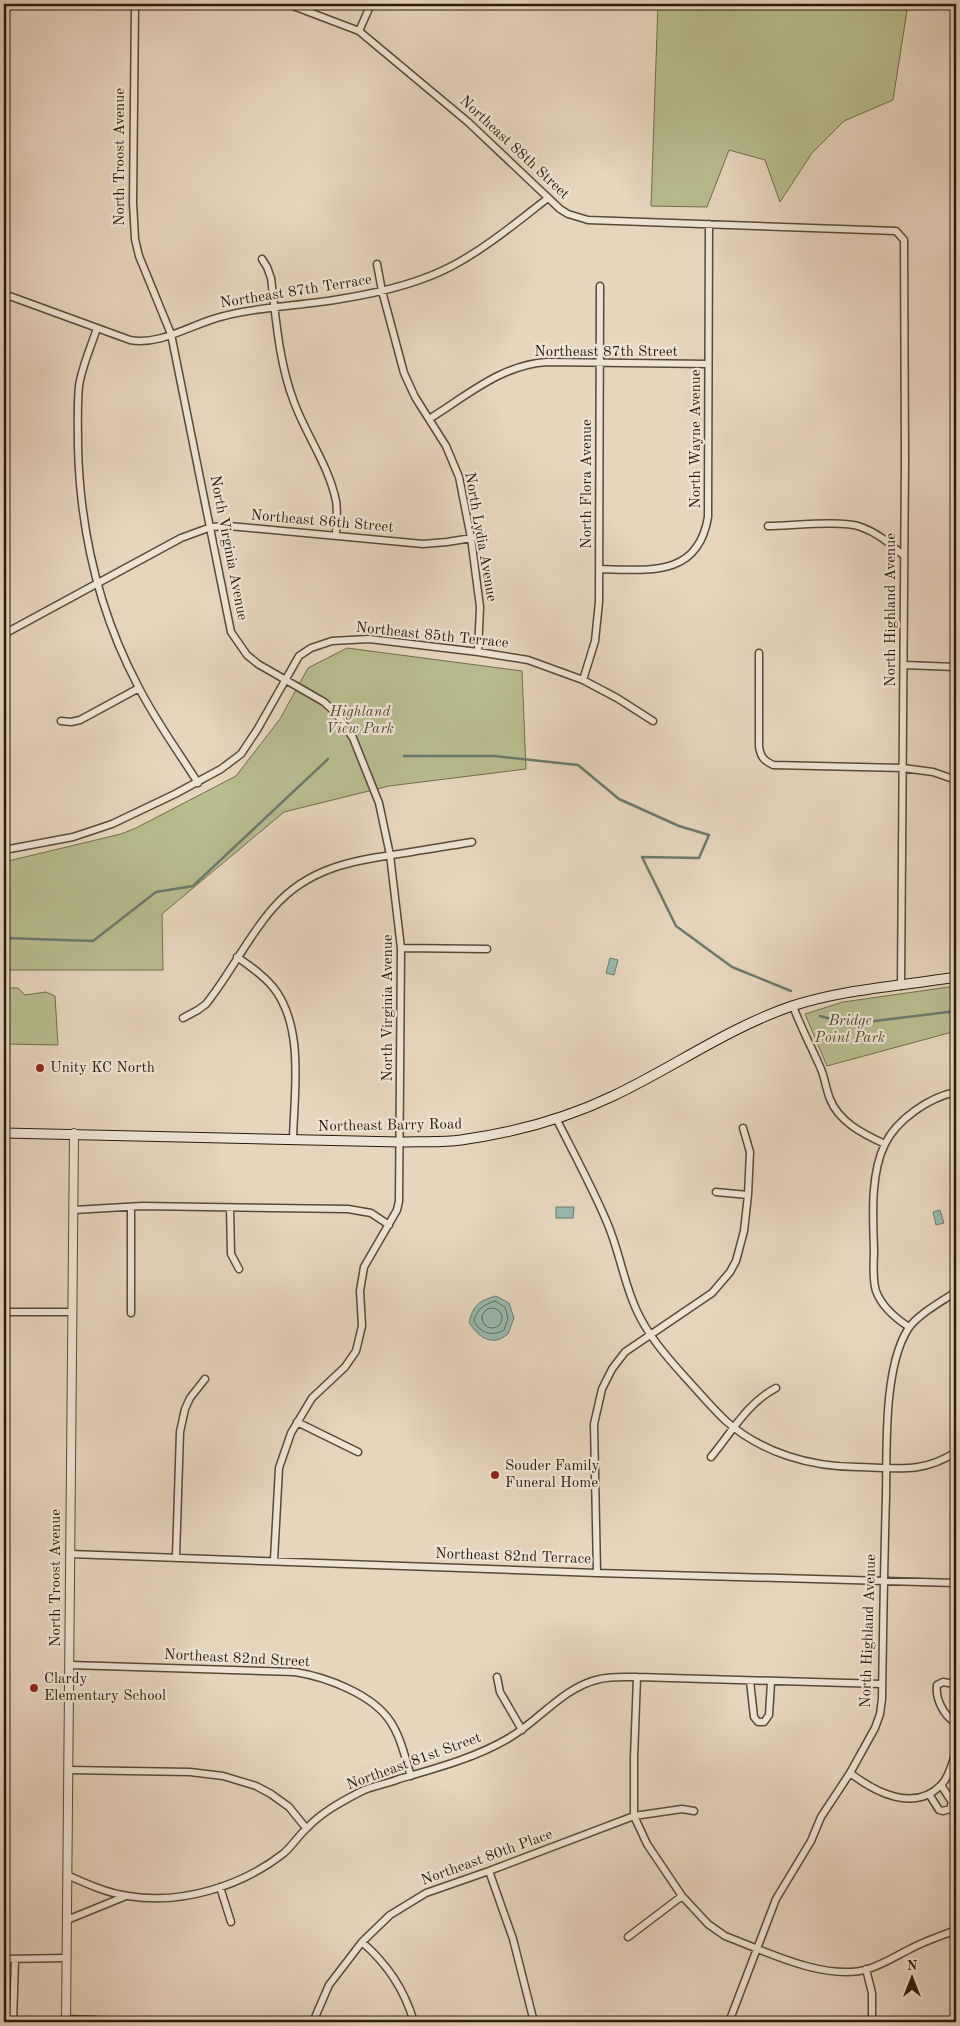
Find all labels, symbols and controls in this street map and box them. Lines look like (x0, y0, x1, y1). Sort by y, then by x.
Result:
street label: North Troost Avenue (113, 88, 128, 226)
street label: Northeast 88th Street (456, 94, 572, 202)
street label: Northeast 87th Terrace (219, 273, 373, 311)
street label: Northeast 87th Street (534, 345, 678, 360)
street label: North Wayne Avenue (689, 369, 704, 509)
street label: North Flora Avenue (580, 419, 595, 549)
street label: North Lydia Avenue (461, 471, 499, 603)
street label: North Virginia Avenue (207, 474, 249, 622)
street label: Northeast 86th Street (250, 508, 394, 536)
street label: North Highland Avenue (884, 533, 899, 687)
street label: Northeast 85th Terrace (355, 621, 509, 651)
park label: Highland View Park (326, 705, 394, 737)
street label: North Virginia Avenue (381, 934, 396, 1082)
park label: Bridge Point Park (814, 1014, 885, 1046)
place label: Unity KC North (50, 1061, 155, 1076)
marker: Unity KC North (34, 1062, 46, 1074)
street label: Northeast Barry Road (318, 1117, 463, 1135)
place label: Souder Family Funeral Home (505, 1459, 599, 1491)
marker: Souder Family Funeral Home (489, 1469, 501, 1481)
street label: North Troost Avenue (49, 1509, 64, 1647)
street label: Northeast 82nd Terrace (435, 1547, 591, 1567)
street label: North Highland Avenue (859, 1554, 879, 1708)
street label: Northeast 82nd Street (164, 1648, 310, 1670)
place label: Clardy Elementary School (44, 1672, 166, 1704)
marker: Clardy Elementary School (28, 1682, 40, 1694)
street label: Northeast 81st Street (345, 1731, 483, 1793)
street label: Northeast 80th Place (419, 1827, 555, 1889)
north arrow (888, 1954, 938, 2004)
text: N (907, 1959, 918, 1973)

